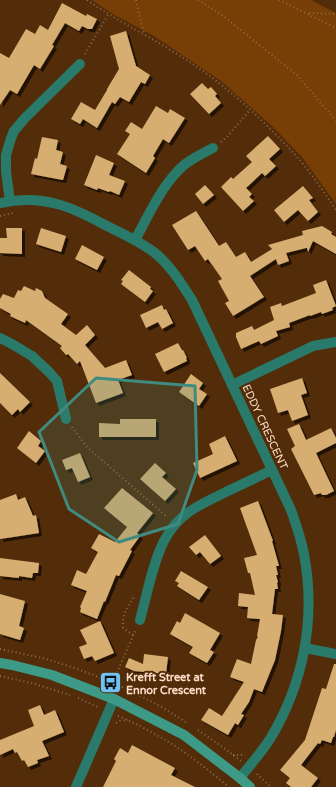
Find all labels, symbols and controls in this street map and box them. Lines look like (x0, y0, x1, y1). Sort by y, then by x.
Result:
street label: EDDY CRESCENT (240, 382, 291, 472)
bus stop icon: Krefft Street at Ennor Crescent (98, 670, 124, 696)
place label: Krefft Street at Ennor Crescent (126, 671, 207, 697)

